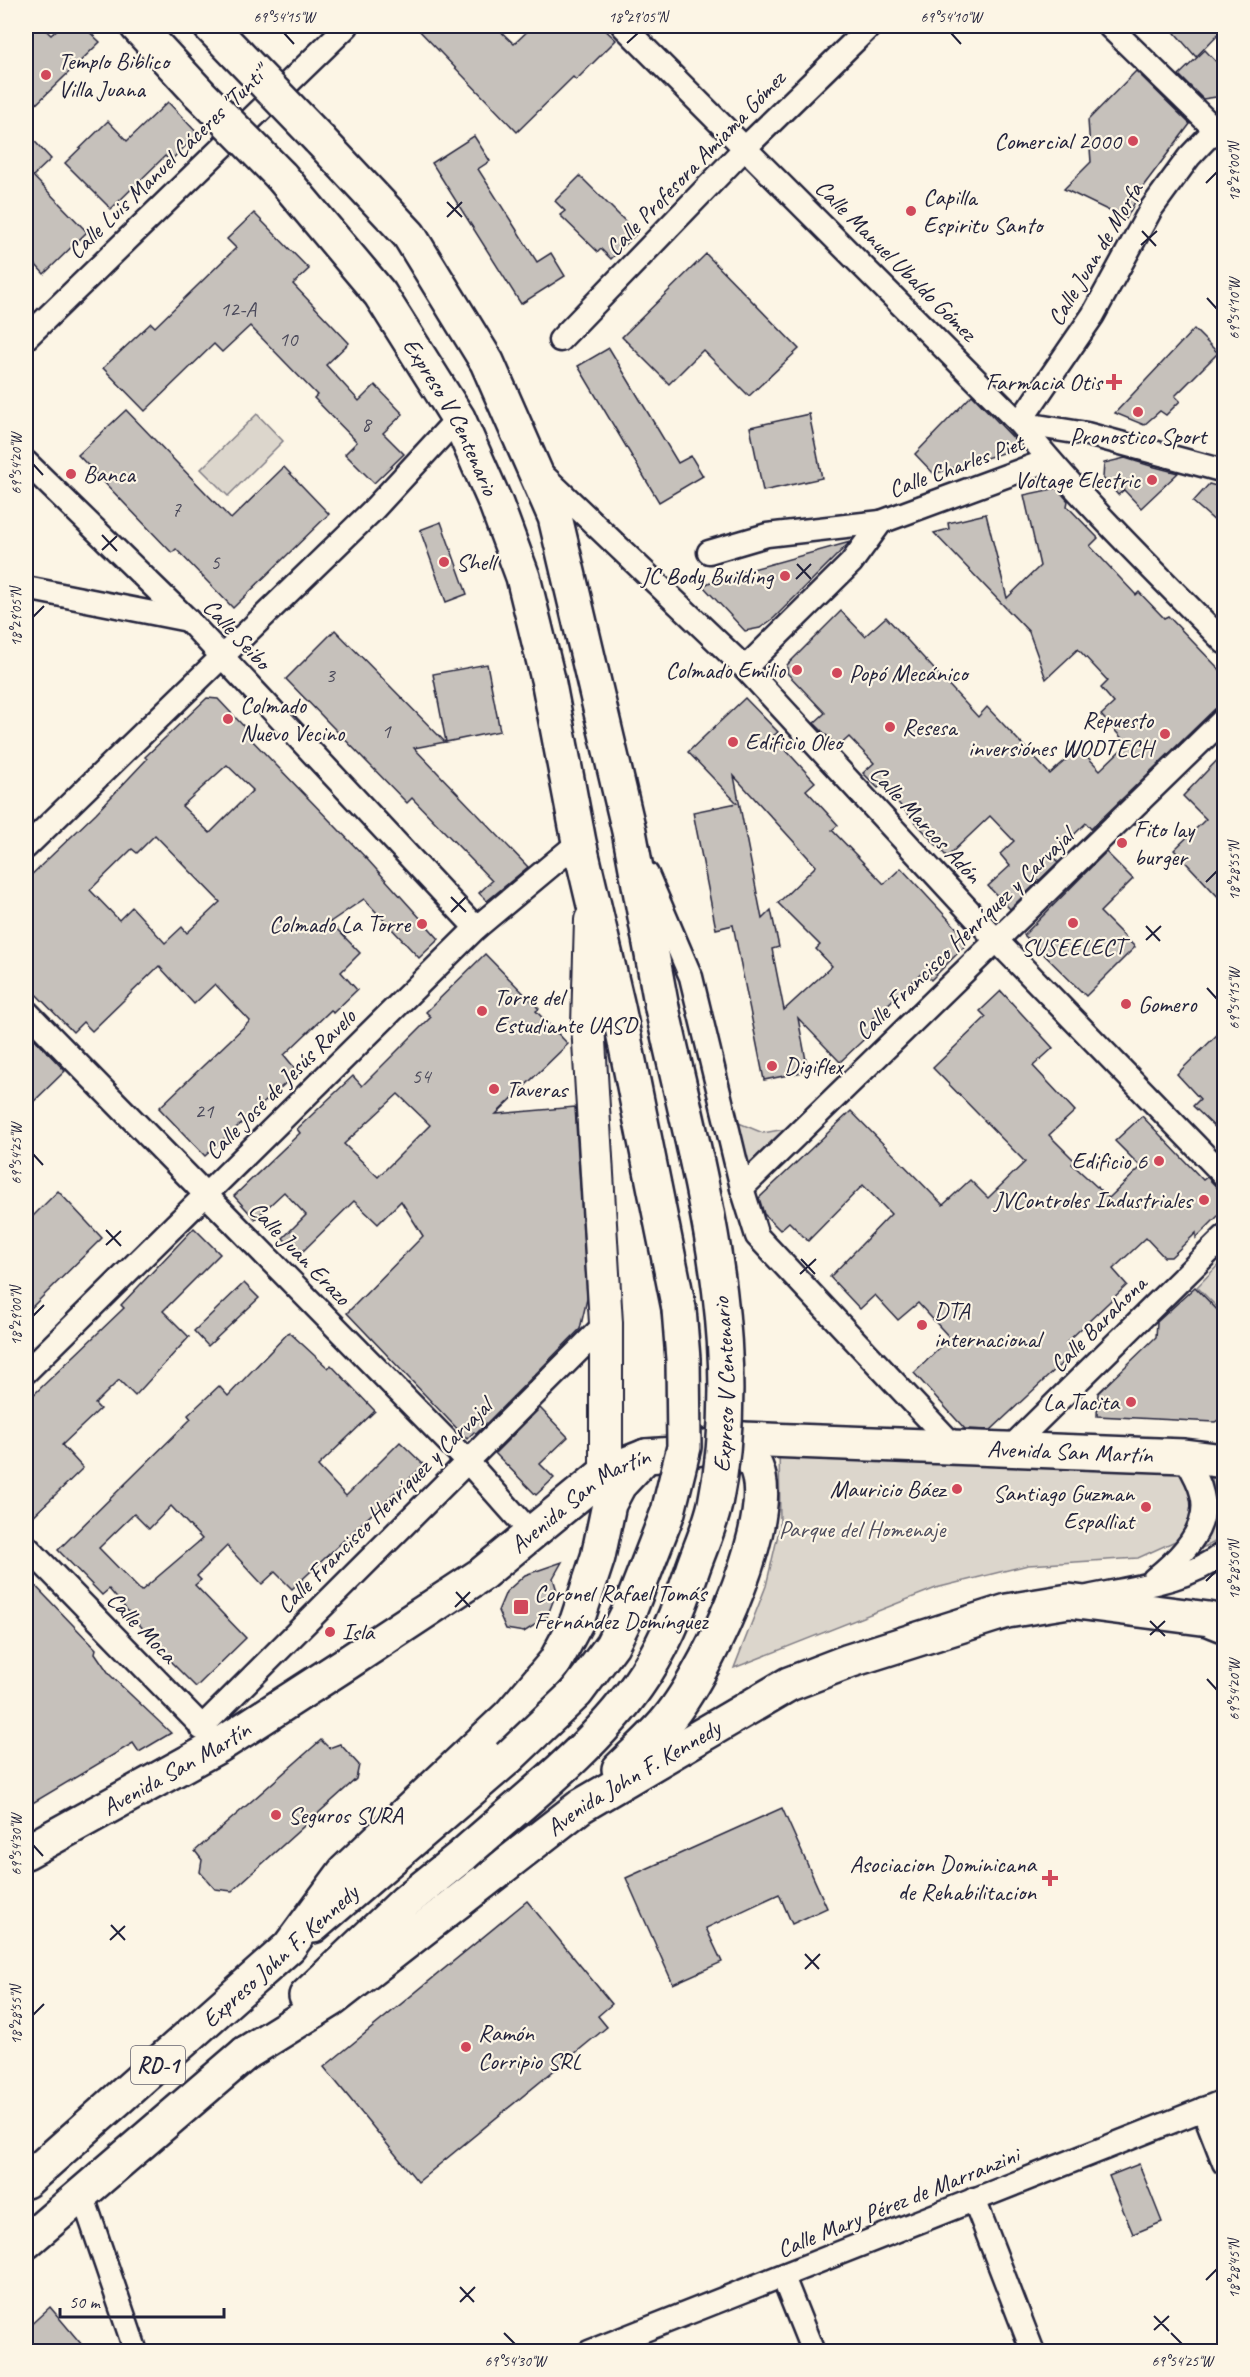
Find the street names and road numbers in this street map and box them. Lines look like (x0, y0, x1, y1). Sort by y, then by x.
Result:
street label: Calle Luis Manuel Cáceres "Tunti" (61, 55, 277, 265)
street label: Calle Profesora Amiama Gómez (599, 62, 793, 262)
street label: Calle Manuel Ubaldo Gómez (809, 173, 985, 349)
street label: Calle Juan de Morfa (1040, 176, 1150, 331)
street label: Expreso V Centenario (396, 332, 506, 501)
street label: Calle Charles Piet (884, 427, 1030, 504)
street label: Calle Seibo (197, 592, 279, 678)
street label: Calle Marcos Adón (864, 759, 989, 890)
street label: Calle Francisco Henríquez y Carvajal (848, 819, 1082, 1046)
street label: Calle José de Jesús Ravelo (198, 1001, 363, 1166)
street label: Calle Juan Erazo (243, 1194, 358, 1313)
street label: Calle Barahona (1043, 1268, 1154, 1379)
street label: Expreso V Centenario (705, 1294, 741, 1474)
street label: Calle Francisco Henríquez y Carvajal (270, 1389, 501, 1620)
street label: Avenida San Martín (987, 1433, 1154, 1470)
street label: Avenida San Martín (504, 1441, 655, 1560)
street label: Calle Moca (100, 1585, 185, 1670)
street label: Avenida John F. Kennedy (540, 1712, 727, 1843)
street label: Avenida San Martín (97, 1714, 257, 1822)
street label: Expreso John F. Kennedy (196, 1877, 366, 2034)
road number: RD-1 (131, 2046, 185, 2084)
street label: Calle Mary Pérez de Marranzini (773, 2138, 1027, 2264)

